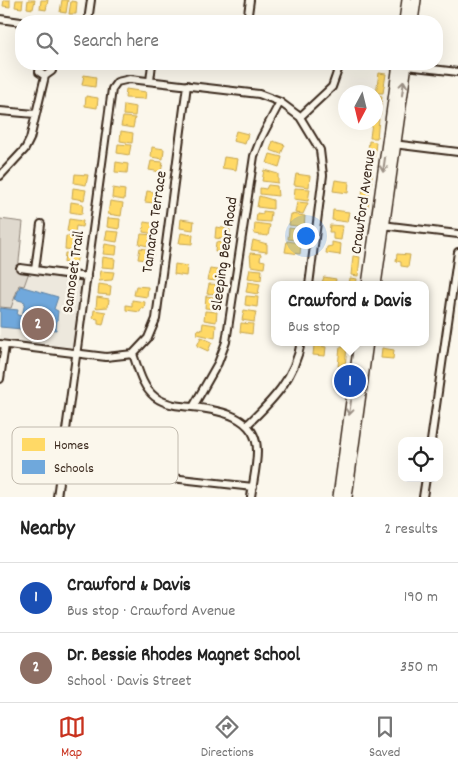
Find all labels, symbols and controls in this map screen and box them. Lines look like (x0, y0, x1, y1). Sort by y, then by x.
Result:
search box (15, 15, 443, 70)
icon: search (33, 29, 61, 57)
text: Search here (73, 29, 159, 56)
one-way arrow (399, 80, 409, 96)
north arrow (338, 85, 383, 130)
street label: Crawford Avenue (345, 148, 383, 256)
one-way arrow (379, 157, 389, 173)
street label: Tamaroa Terrace (136, 169, 174, 275)
street label: Sleeping Bear Road (206, 195, 244, 313)
your location (293, 223, 319, 249)
street label: Samoset Trail (57, 229, 91, 314)
popup (271, 281, 429, 346)
text: Crawford & Davis (288, 289, 412, 316)
pin: 2 (22, 305, 54, 343)
text: Bus stop (288, 316, 340, 339)
pin: 1 (334, 362, 366, 400)
one-way arrow (345, 400, 355, 416)
legend (12, 427, 178, 484)
text: Homes (54, 436, 89, 456)
map controls (398, 437, 443, 482)
button: locate (398, 437, 443, 482)
text: Schools (54, 459, 94, 479)
text: Nearby (20, 515, 75, 545)
text: 2 results (384, 518, 438, 541)
text: Crawford & Davis (67, 573, 191, 600)
text: 1 (34, 586, 38, 609)
text: 190 m (404, 586, 438, 609)
text: Bus stop · Crawford Avenue (67, 600, 235, 623)
text: Dr. Bessie Rhodes Magnet School (67, 643, 300, 670)
text: 2 (33, 656, 40, 679)
text: 350 m (400, 656, 438, 679)
text: School · Davis Street (67, 670, 192, 693)
tab: Map (58, 713, 86, 763)
tab: Directions (201, 713, 254, 763)
tab: Saved (369, 713, 400, 763)

